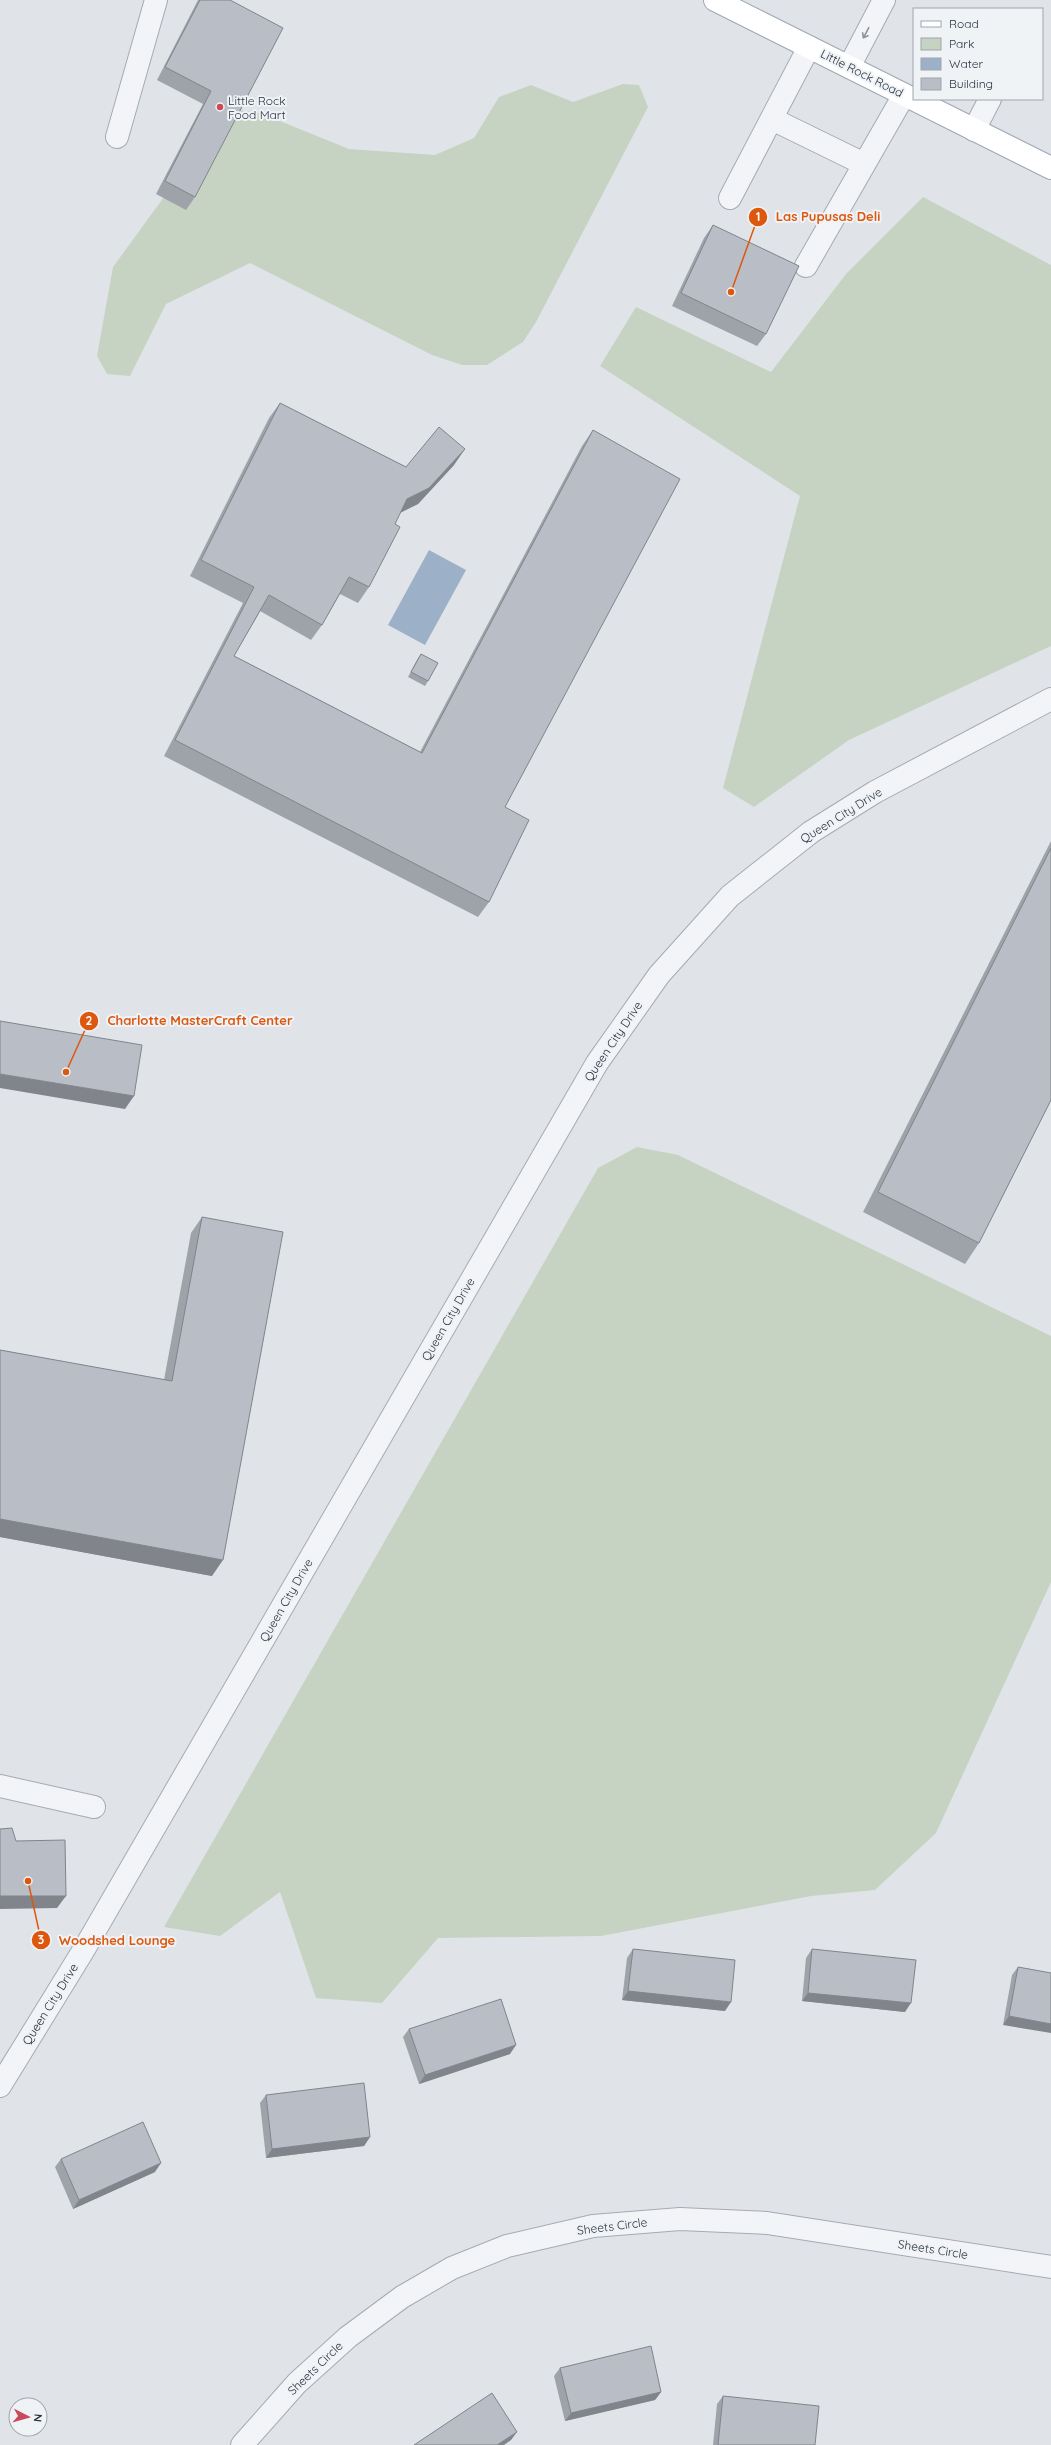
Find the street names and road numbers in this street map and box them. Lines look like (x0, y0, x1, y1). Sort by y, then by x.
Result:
street label: Little Rock Road (818, 46, 906, 100)
street label: Queen City Drive (797, 784, 885, 846)
street label: Queen City Drive (581, 998, 645, 1084)
street label: Queen City Drive (418, 1275, 478, 1363)
street label: Queen City Drive (256, 1556, 316, 1644)
street label: Queen City Drive (19, 1960, 81, 2048)
street label: Sheets Circle (576, 2214, 648, 2238)
street label: Sheets Circle (897, 2236, 969, 2262)
street label: Sheets Circle (284, 2338, 346, 2398)

